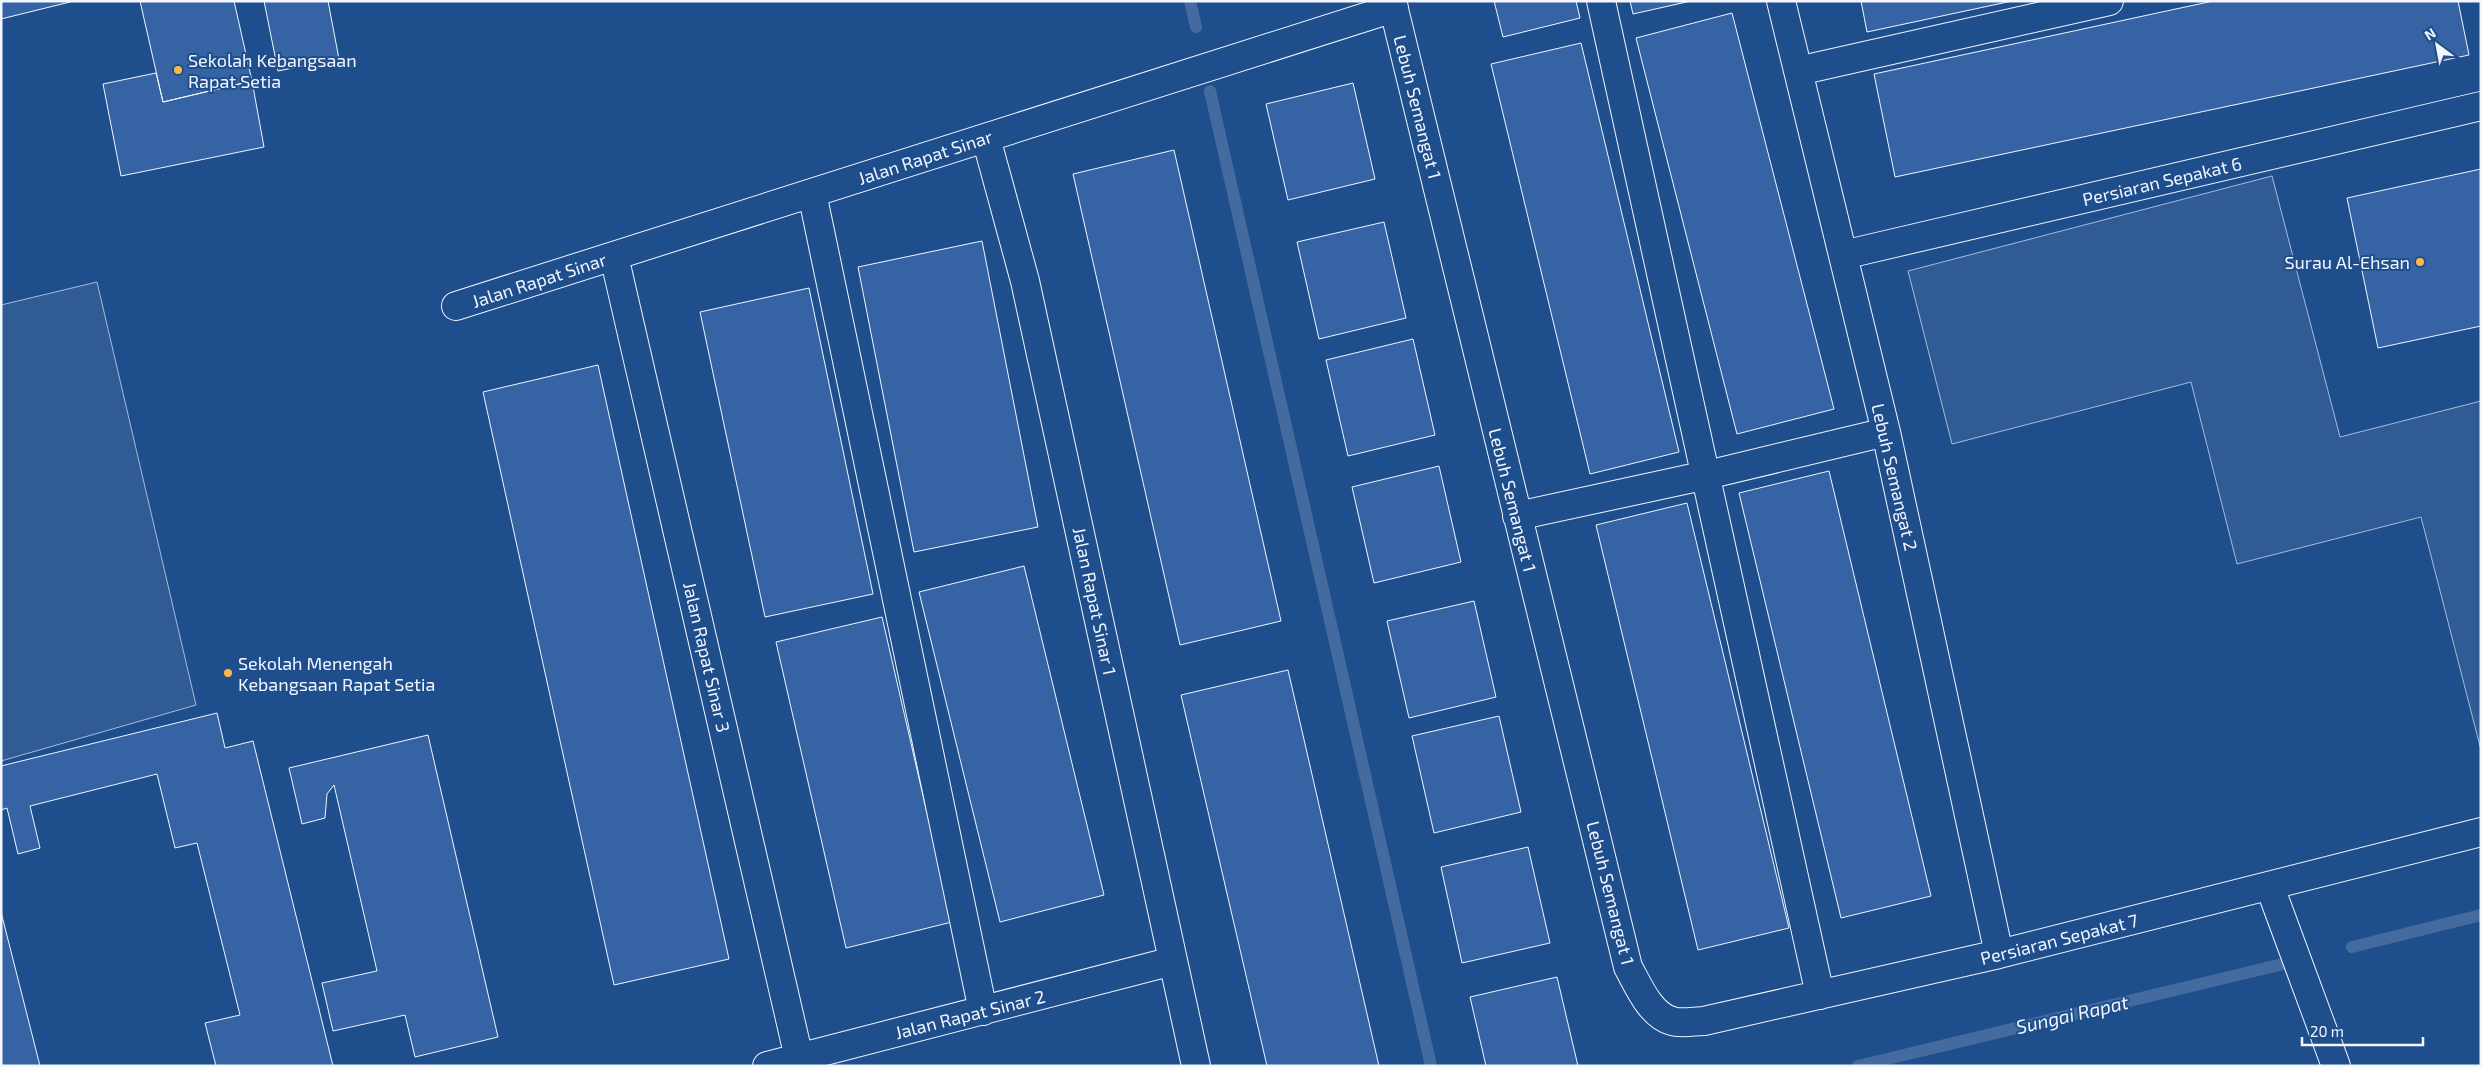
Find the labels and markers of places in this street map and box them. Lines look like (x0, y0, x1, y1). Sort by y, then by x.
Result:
place label: Sekolah Kebangsaan Rapat Setia (188, 49, 357, 92)
marker: Sekolah Kebangsaan Rapat Setia (172, 64, 184, 76)
place label: Surau Al-Ehsan (2284, 251, 2410, 273)
marker: Surau Al-Ehsan (2414, 256, 2426, 268)
place label: Sekolah Menengah Kebangsaan Rapat Setia (238, 652, 435, 695)
marker: Sekolah Menengah Kebangsaan Rapat Setia (222, 667, 234, 679)

